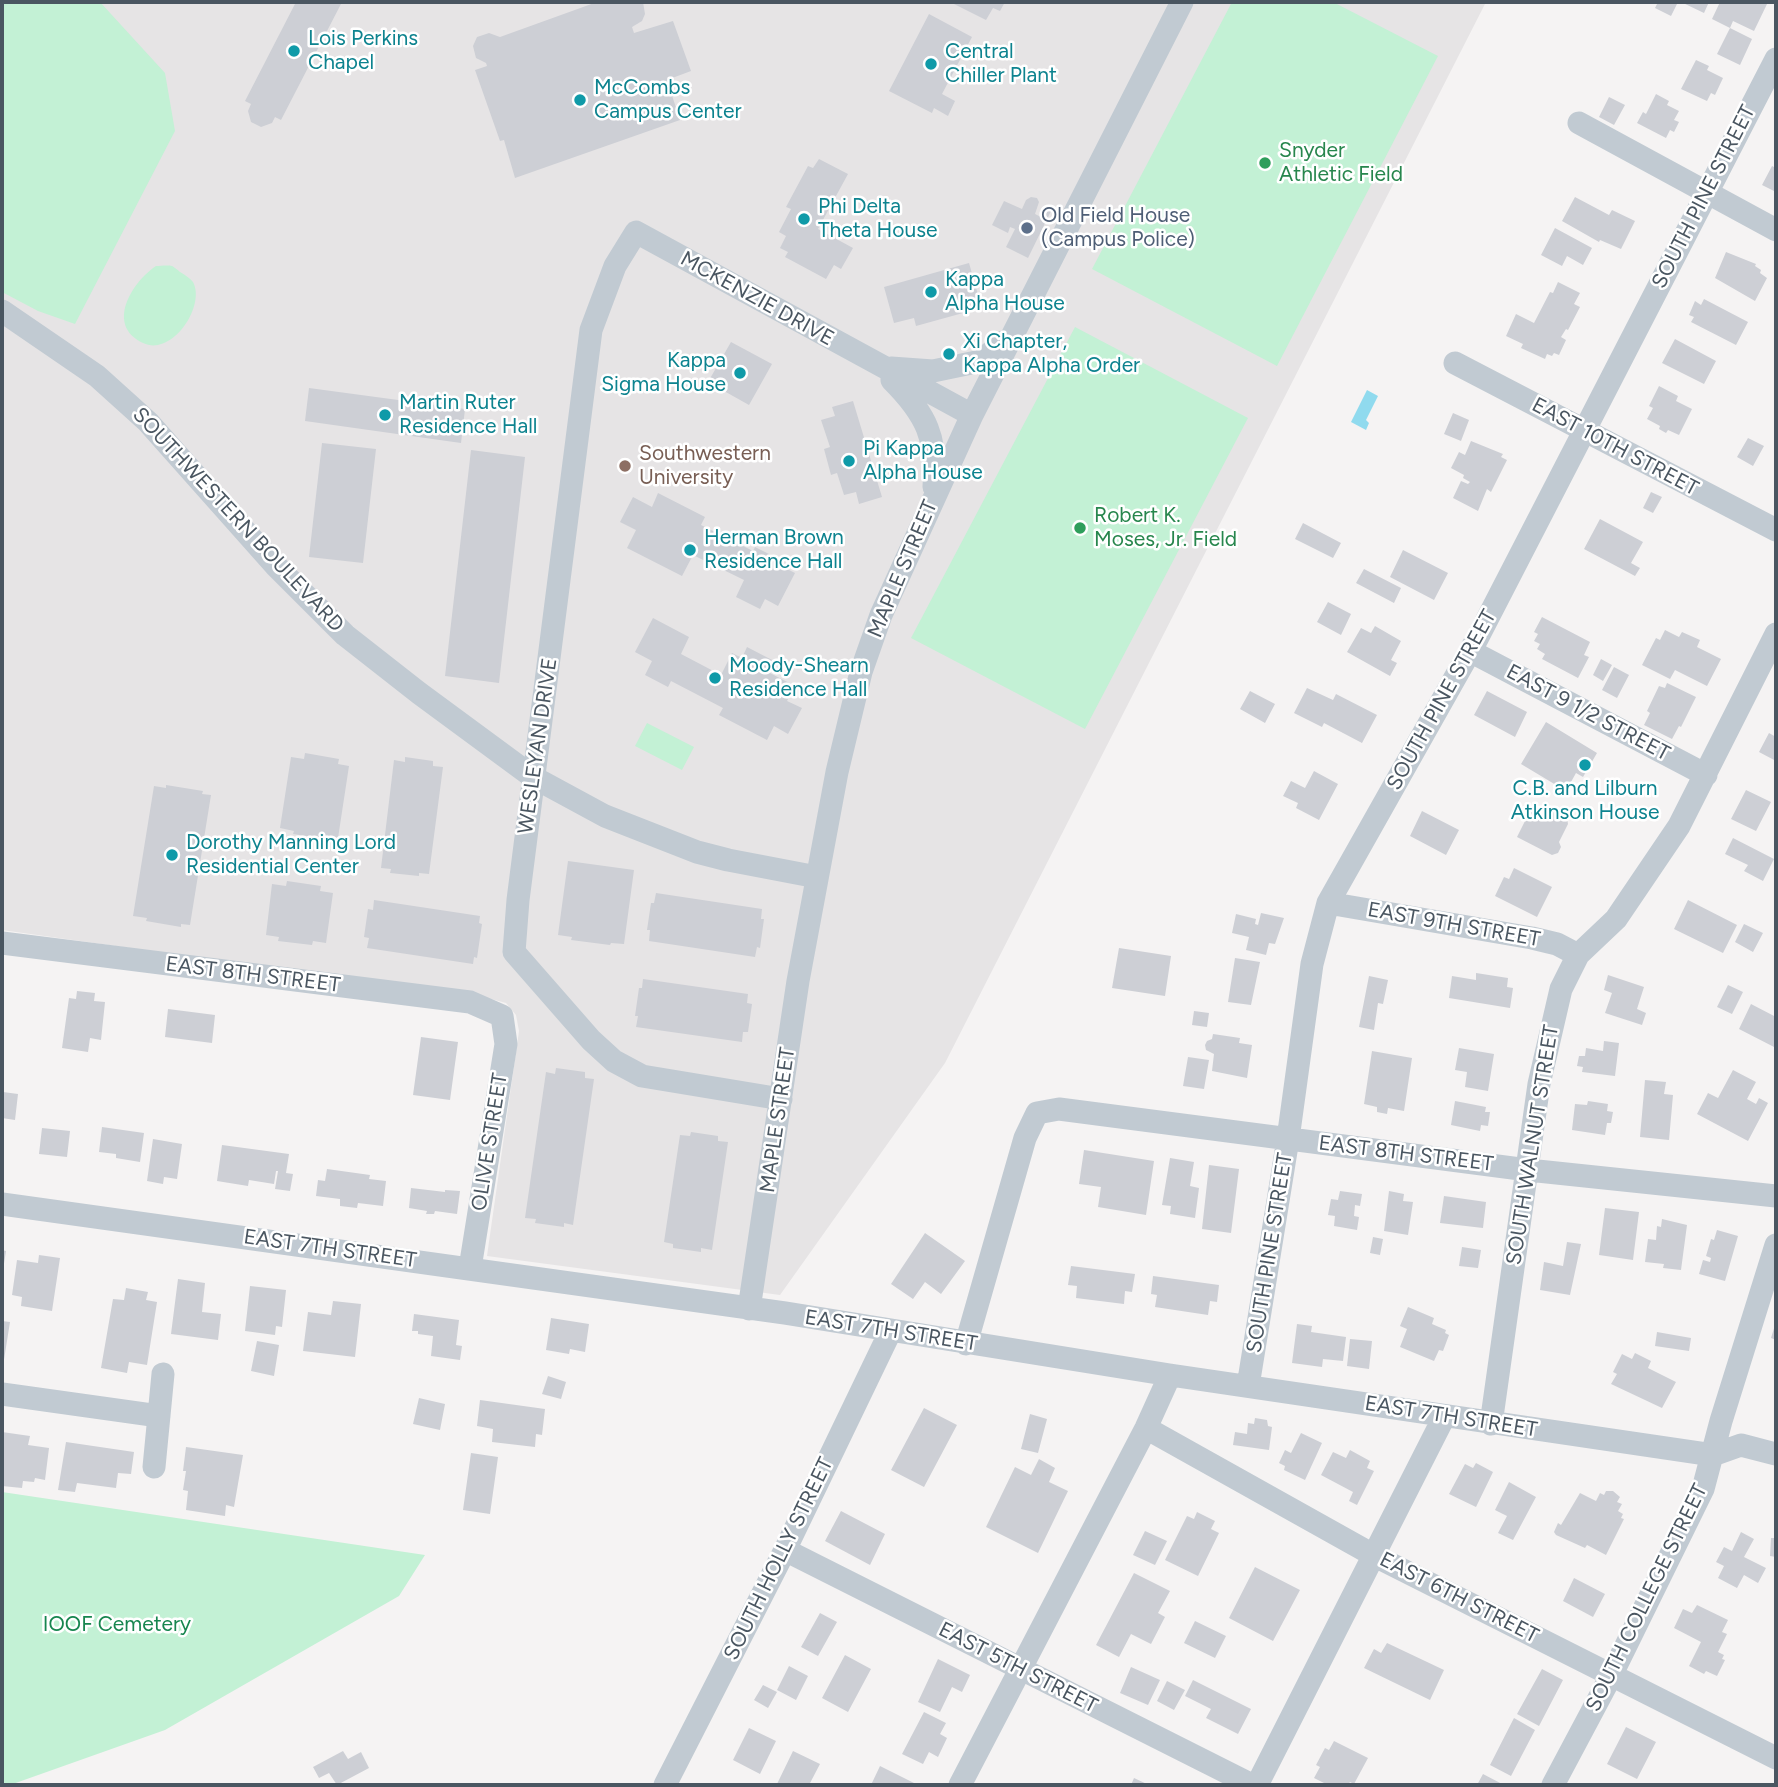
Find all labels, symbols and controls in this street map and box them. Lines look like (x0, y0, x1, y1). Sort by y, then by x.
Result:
place label: Lois Perkins Chapel (308, 26, 418, 76)
place label: Central Chiller Plant (945, 39, 1057, 89)
marker: Lois Perkins Chapel (286, 43, 302, 59)
marker: Central Chiller Plant (923, 56, 939, 72)
place label: McCombs Campus Center (594, 75, 742, 125)
marker: McCombs Campus Center (572, 92, 588, 108)
street label: SOUTH PINE STREET (1647, 101, 1761, 293)
place label: Snyder Athletic Field (1279, 138, 1403, 188)
marker: Snyder Athletic Field (1257, 155, 1273, 171)
place label: Phi Delta Theta House (818, 194, 937, 244)
place label: Old Field House (Campus Police) (1041, 203, 1195, 253)
marker: Phi Delta Theta House (796, 211, 812, 227)
marker: Old Field House (Campus Police) (1019, 220, 1035, 236)
street label: MCKENZIE DRIVE (676, 246, 838, 352)
place label: Kappa Alpha House (945, 267, 1065, 317)
marker: Kappa Alpha House (923, 284, 939, 300)
place label: Xi Chapter, Kappa Alpha Order (963, 329, 1140, 379)
marker: Xi Chapter, Kappa Alpha Order (941, 346, 957, 362)
place label: Kappa Sigma House (601, 348, 726, 398)
marker: Kappa Sigma House (732, 365, 748, 381)
place label: Martin Ruter Residence Hall (399, 390, 537, 440)
street label: EAST 10TH STREET (1527, 392, 1703, 502)
street label: SOUTHWESTERN BOULEVARD (127, 402, 349, 638)
marker: Martin Ruter Residence Hall (377, 407, 393, 423)
place label: Pi Kappa Alpha House (863, 436, 983, 486)
place label: Southwestern University (639, 441, 771, 491)
marker: Pi Kappa Alpha House (841, 453, 857, 469)
marker: Southwestern University (617, 458, 633, 474)
street label: MAPLE STREET (863, 497, 943, 641)
place label: Robert K. Moses, Jr. Field (1094, 503, 1237, 553)
marker: Robert K. Moses, Jr. Field (1072, 520, 1088, 536)
place label: Herman Brown Residence Hall (704, 525, 844, 575)
marker: Herman Brown Residence Hall (682, 542, 698, 558)
street label: SOUTH PINE STREET (1382, 605, 1502, 795)
place label: Moody-Shearn Residence Hall (729, 653, 869, 703)
street label: WESLEYAN DRIVE (513, 656, 563, 836)
street label: EAST 9 1/2 STREET (1502, 659, 1674, 767)
marker: Moody-Shearn Residence Hall (707, 670, 723, 686)
marker: C.B. and Lilburn Atkinson House (1577, 757, 1593, 773)
place label: C.B. and Lilburn Atkinson House (1511, 776, 1659, 826)
place label: Dorothy Manning Lord Residential Center (186, 830, 396, 880)
marker: Dorothy Manning Lord Residential Center (164, 847, 180, 863)
street label: EAST 9TH STREET (1366, 897, 1542, 953)
street label: EAST 8TH STREET (164, 952, 342, 998)
street label: SOUTH WALNUT STREET (1502, 1023, 1564, 1267)
street label: MAPLE STREET (755, 1046, 801, 1194)
street label: OLIVE STREET (467, 1071, 513, 1213)
street label: EAST 8TH STREET (1317, 1131, 1495, 1177)
street label: SOUTH PINE STREET (1242, 1151, 1298, 1355)
street label: EAST 7TH STREET (242, 1224, 418, 1274)
street label: EAST 7TH STREET (803, 1305, 979, 1357)
street label: EAST 7TH STREET (1363, 1391, 1539, 1443)
street label: SOUTH HOLLY STREET (719, 1454, 839, 1664)
street label: SOUTH COLLEGE STREET (1581, 1480, 1713, 1716)
street label: EAST 6TH STREET (1375, 1547, 1543, 1649)
park label: IOOF Cemetery (43, 1612, 191, 1638)
street label: EAST 5TH STREET (934, 1617, 1102, 1719)

